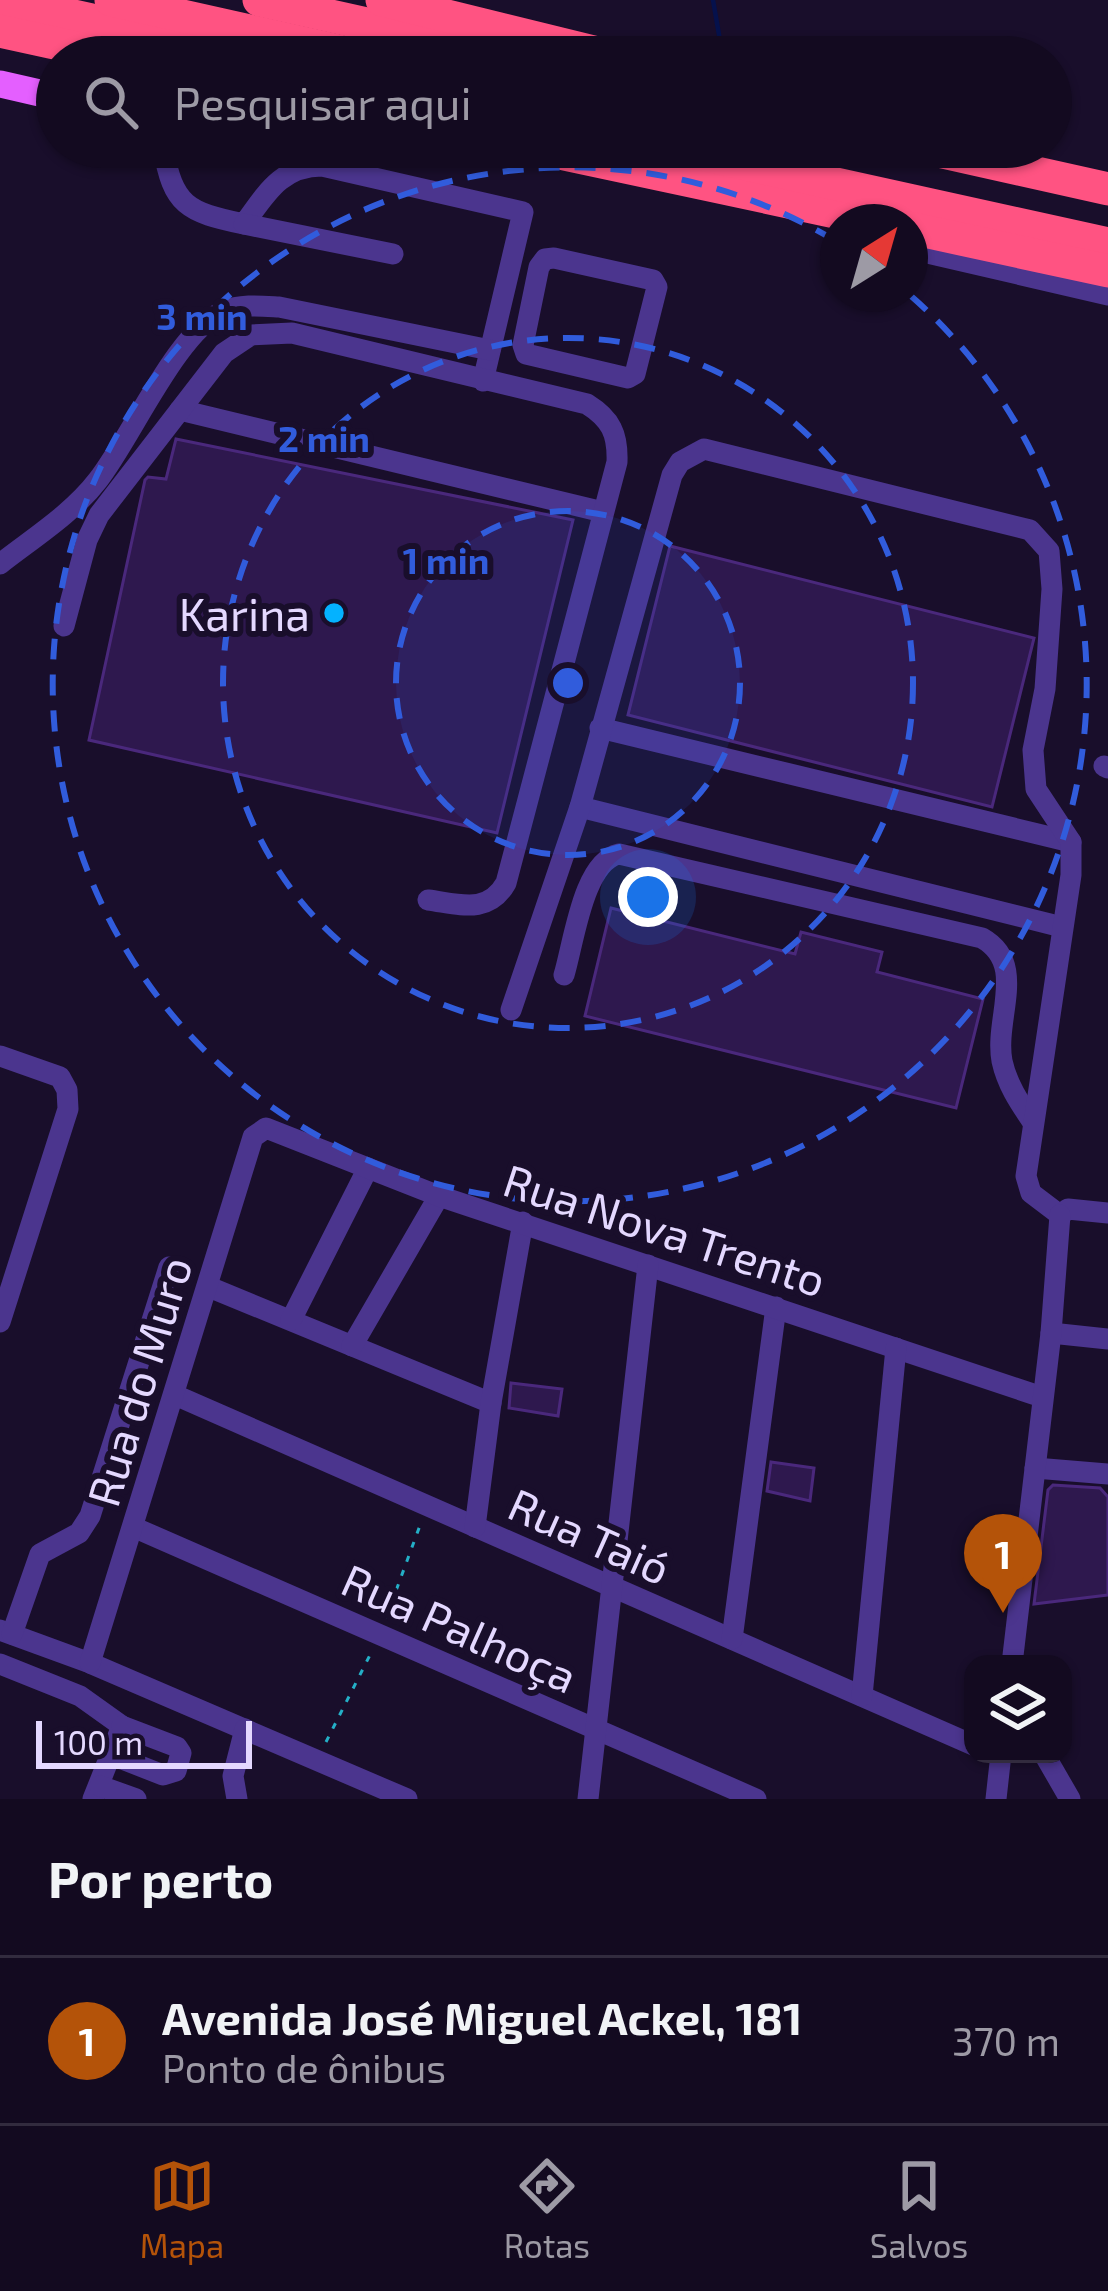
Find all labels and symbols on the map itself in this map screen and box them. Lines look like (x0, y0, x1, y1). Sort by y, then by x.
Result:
north arrow (820, 204, 928, 312)
text: 3 min (156, 294, 248, 337)
text: 2 min (278, 416, 370, 459)
text: 1 min (403, 538, 489, 581)
place label: Karina (179, 586, 310, 640)
marker: Karina (321, 600, 347, 626)
centre of rings (547, 662, 589, 704)
your location (618, 867, 678, 927)
street label: Rua Nova Trento (497, 1152, 833, 1306)
street label: Rua do Muro (75, 1250, 201, 1512)
street label: Rua Taió (501, 1476, 679, 1594)
pin: 1 (964, 1514, 1042, 1613)
street label: Rua Palhoça (333, 1551, 586, 1705)
scale bar (36, 1715, 252, 1768)

